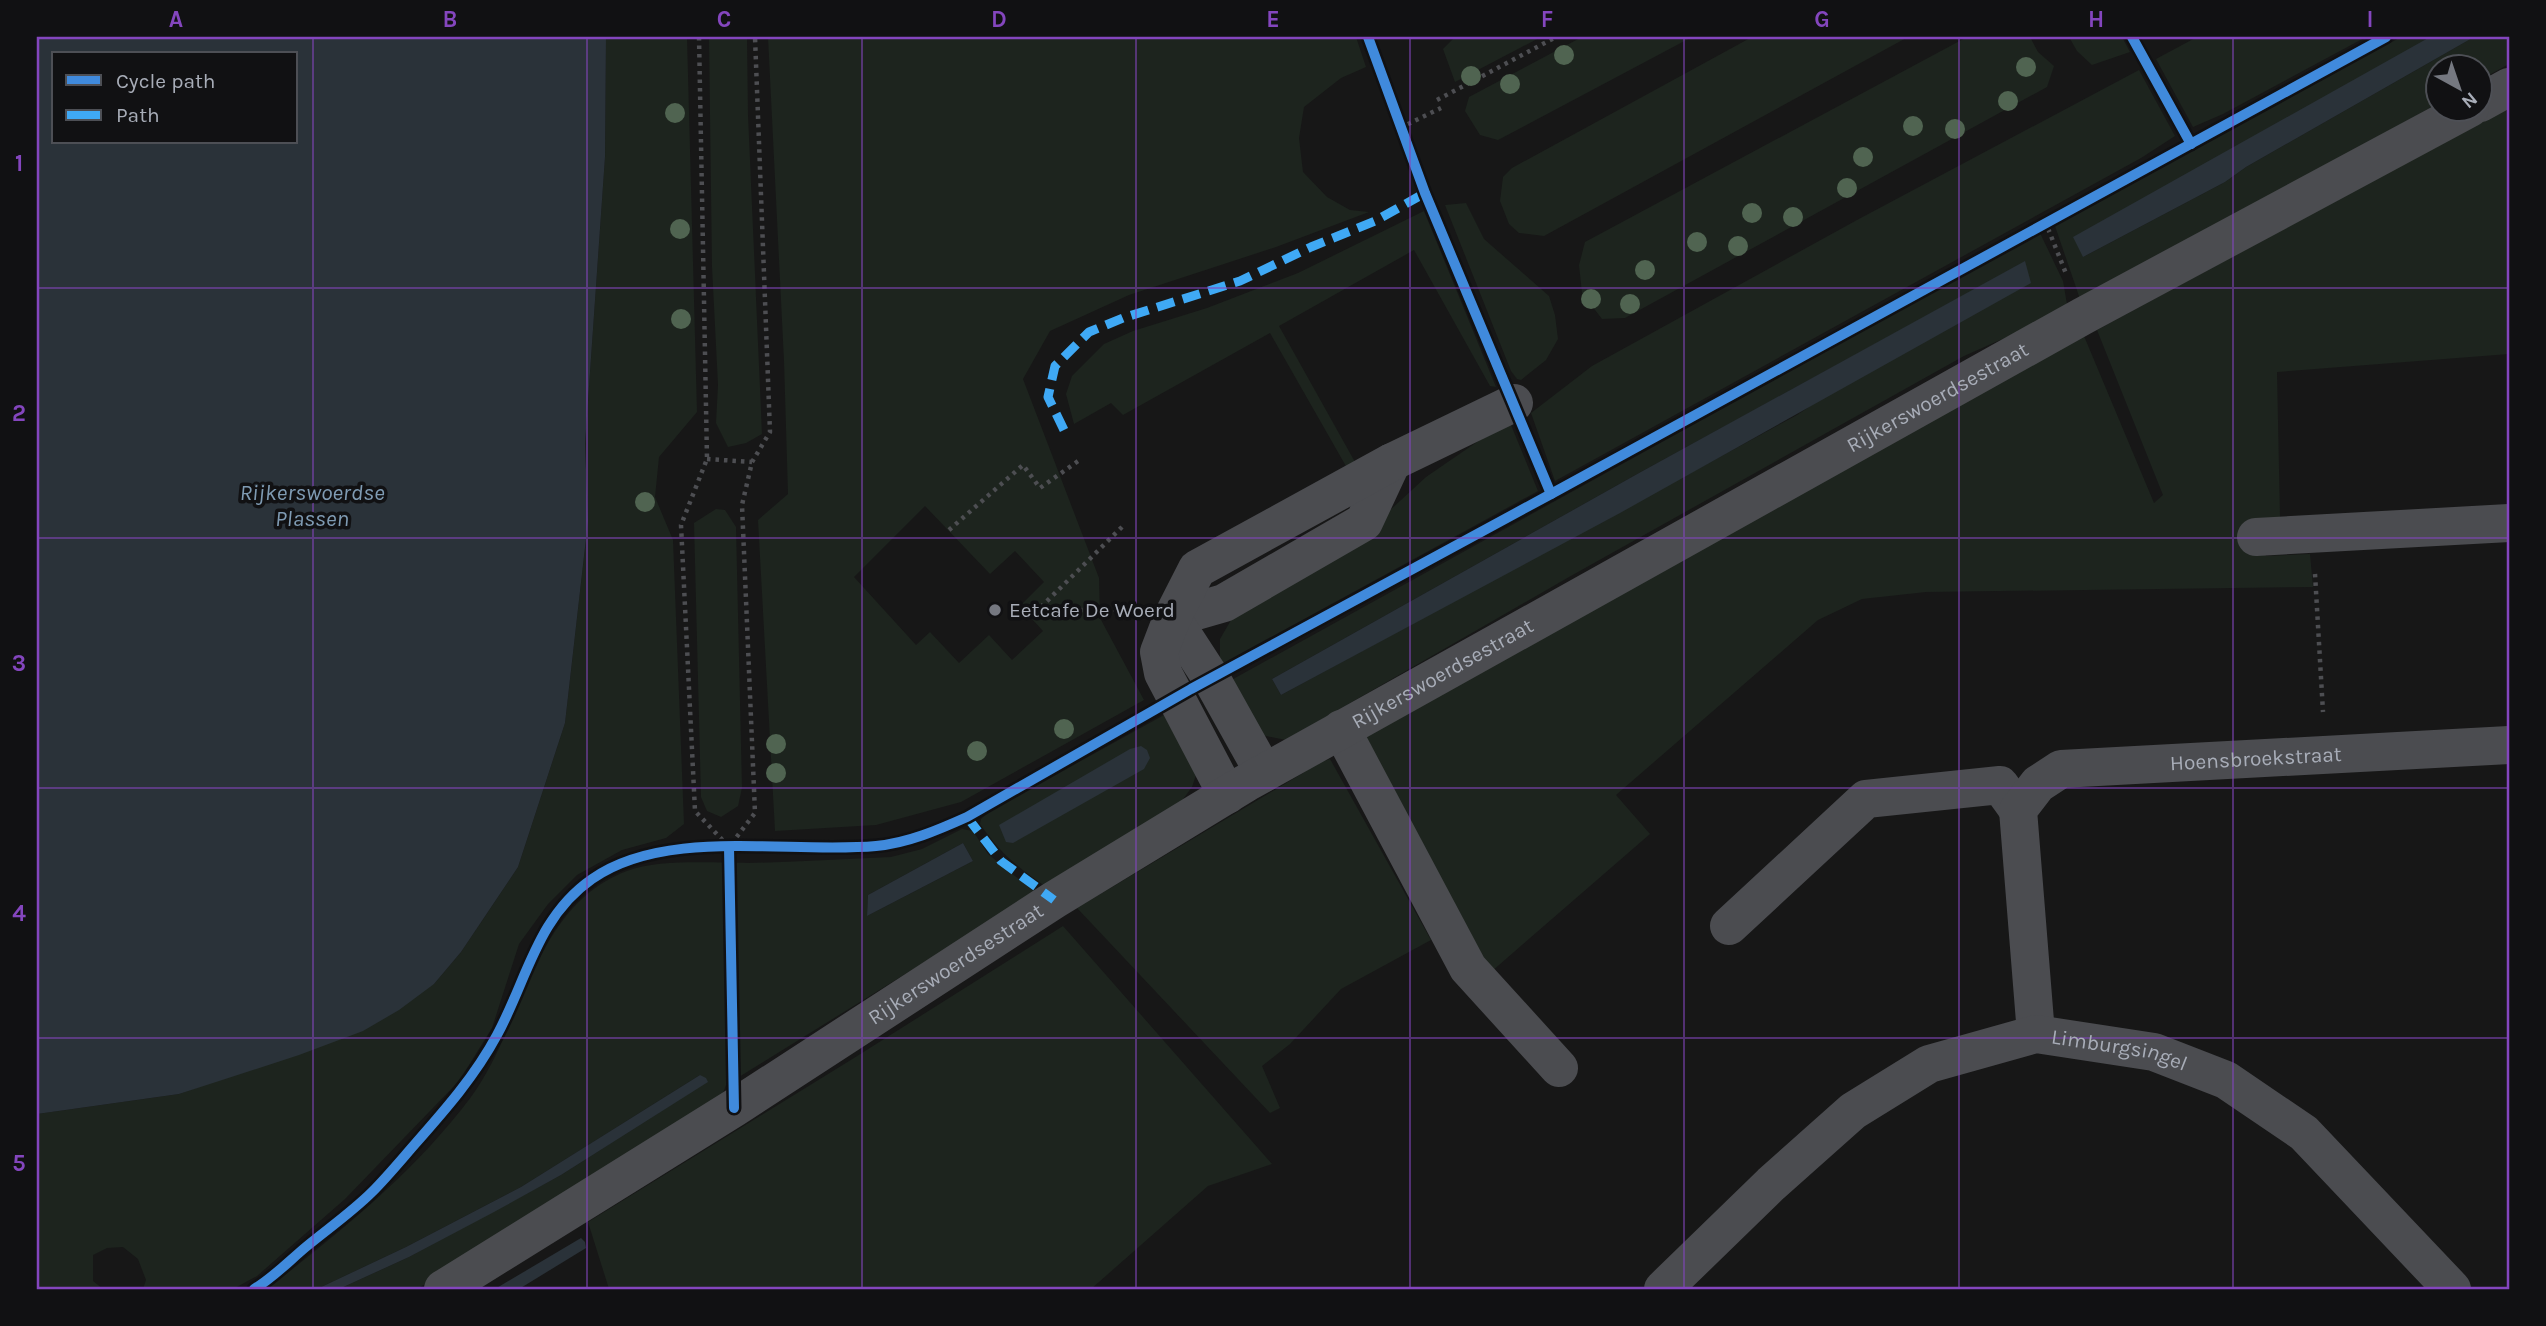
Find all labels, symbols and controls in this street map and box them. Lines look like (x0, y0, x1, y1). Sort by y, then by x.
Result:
text: A (169, 6, 183, 33)
text: B (443, 6, 457, 33)
text: C (717, 6, 731, 33)
text: D (991, 6, 1007, 33)
text: E (1266, 6, 1280, 33)
text: F (1541, 6, 1553, 33)
text: G (1814, 6, 1830, 33)
text: H (2088, 6, 2104, 33)
text: I (2366, 6, 2374, 33)
legend (52, 52, 298, 144)
north arrow (2424, 52, 2494, 122)
text: Cycle path (116, 69, 216, 93)
text: N (2457, 87, 2482, 113)
text: Path (116, 103, 160, 127)
text: 1 (15, 150, 23, 177)
street label: Rijkerswoerdsestraat (1843, 337, 2032, 457)
text: 2 (12, 400, 26, 427)
water label: Rijkerswoerdse Plassen (239, 479, 385, 532)
place label: Eetcafe De Woerd (1009, 598, 1175, 622)
marker: Eetcafe De Woerd (987, 602, 1003, 618)
street label: Rijkerswoerdsestraat (1347, 613, 1537, 734)
text: 3 (12, 650, 26, 677)
street label: Hoensbroekstraat (2169, 742, 2342, 775)
street label: Rijkerswoerdsestraat (864, 898, 1048, 1030)
text: 4 (12, 900, 26, 927)
street label: Limburgsingel (2050, 1025, 2191, 1076)
text: 5 (12, 1150, 26, 1177)

